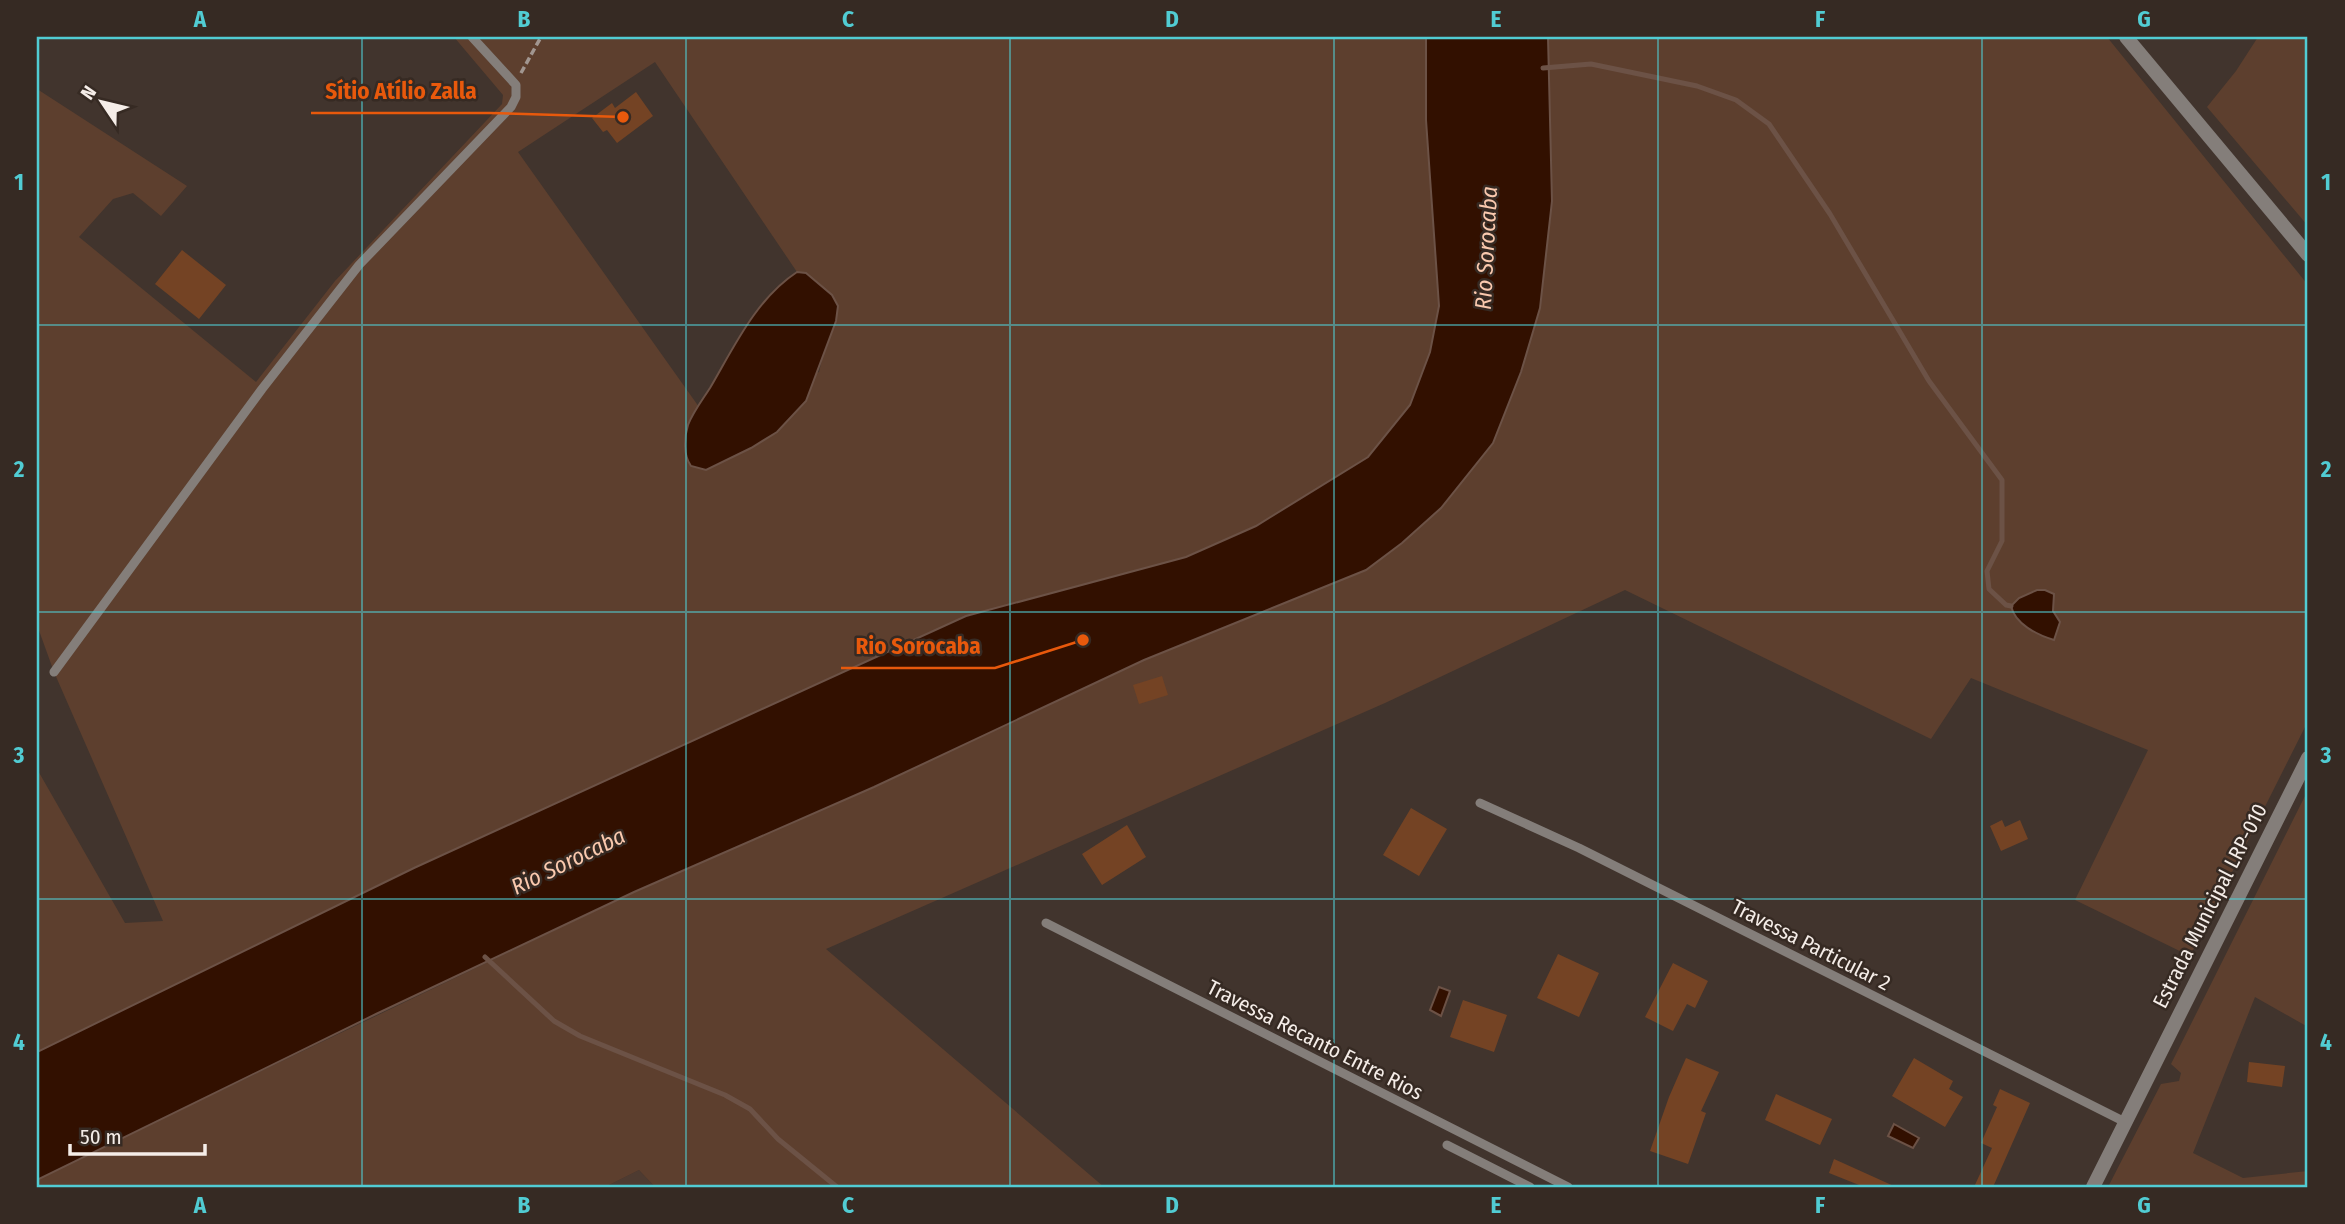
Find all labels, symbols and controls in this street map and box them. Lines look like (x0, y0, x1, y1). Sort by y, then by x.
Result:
text: A (193, 5, 207, 33)
text: B (518, 5, 531, 33)
text: C (842, 5, 854, 33)
text: D (1165, 5, 1179, 33)
text: E (1491, 5, 1502, 33)
text: F (1815, 5, 1825, 33)
text: G (2137, 5, 2151, 33)
north arrow (66, 66, 136, 136)
callout: Sítio Atílio Zalla (311, 69, 490, 113)
text: Sítio Atílio Zalla (325, 77, 477, 105)
text: N (76, 81, 101, 104)
text: 1 (14, 168, 24, 196)
text: 1 (2321, 168, 2331, 196)
water label: Rio Sorocaba (1469, 186, 1503, 310)
text: 2 (13, 455, 25, 483)
text: 2 (2320, 455, 2332, 483)
callout: Rio Sorocaba (841, 624, 995, 668)
text: Rio Sorocaba (855, 632, 981, 660)
text: 3 (13, 741, 25, 769)
text: 3 (2320, 741, 2332, 769)
street label: Estrada Municipal LRP-010 (2147, 799, 2273, 1013)
water label: Rio Sorocaba (506, 821, 630, 901)
street label: Travessa Particular 2 (1727, 894, 1895, 996)
street label: Travessa Recanto Entre Rios (1203, 974, 1427, 1106)
text: 4 (13, 1028, 25, 1056)
text: 4 (2320, 1028, 2332, 1056)
scale bar (70, 1112, 205, 1156)
text: 50 m (80, 1124, 122, 1150)
text: A (193, 1191, 207, 1219)
text: B (518, 1191, 531, 1219)
text: C (842, 1191, 854, 1219)
text: D (1165, 1191, 1179, 1219)
text: E (1491, 1191, 1502, 1219)
text: F (1815, 1191, 1825, 1219)
text: G (2137, 1191, 2151, 1219)

